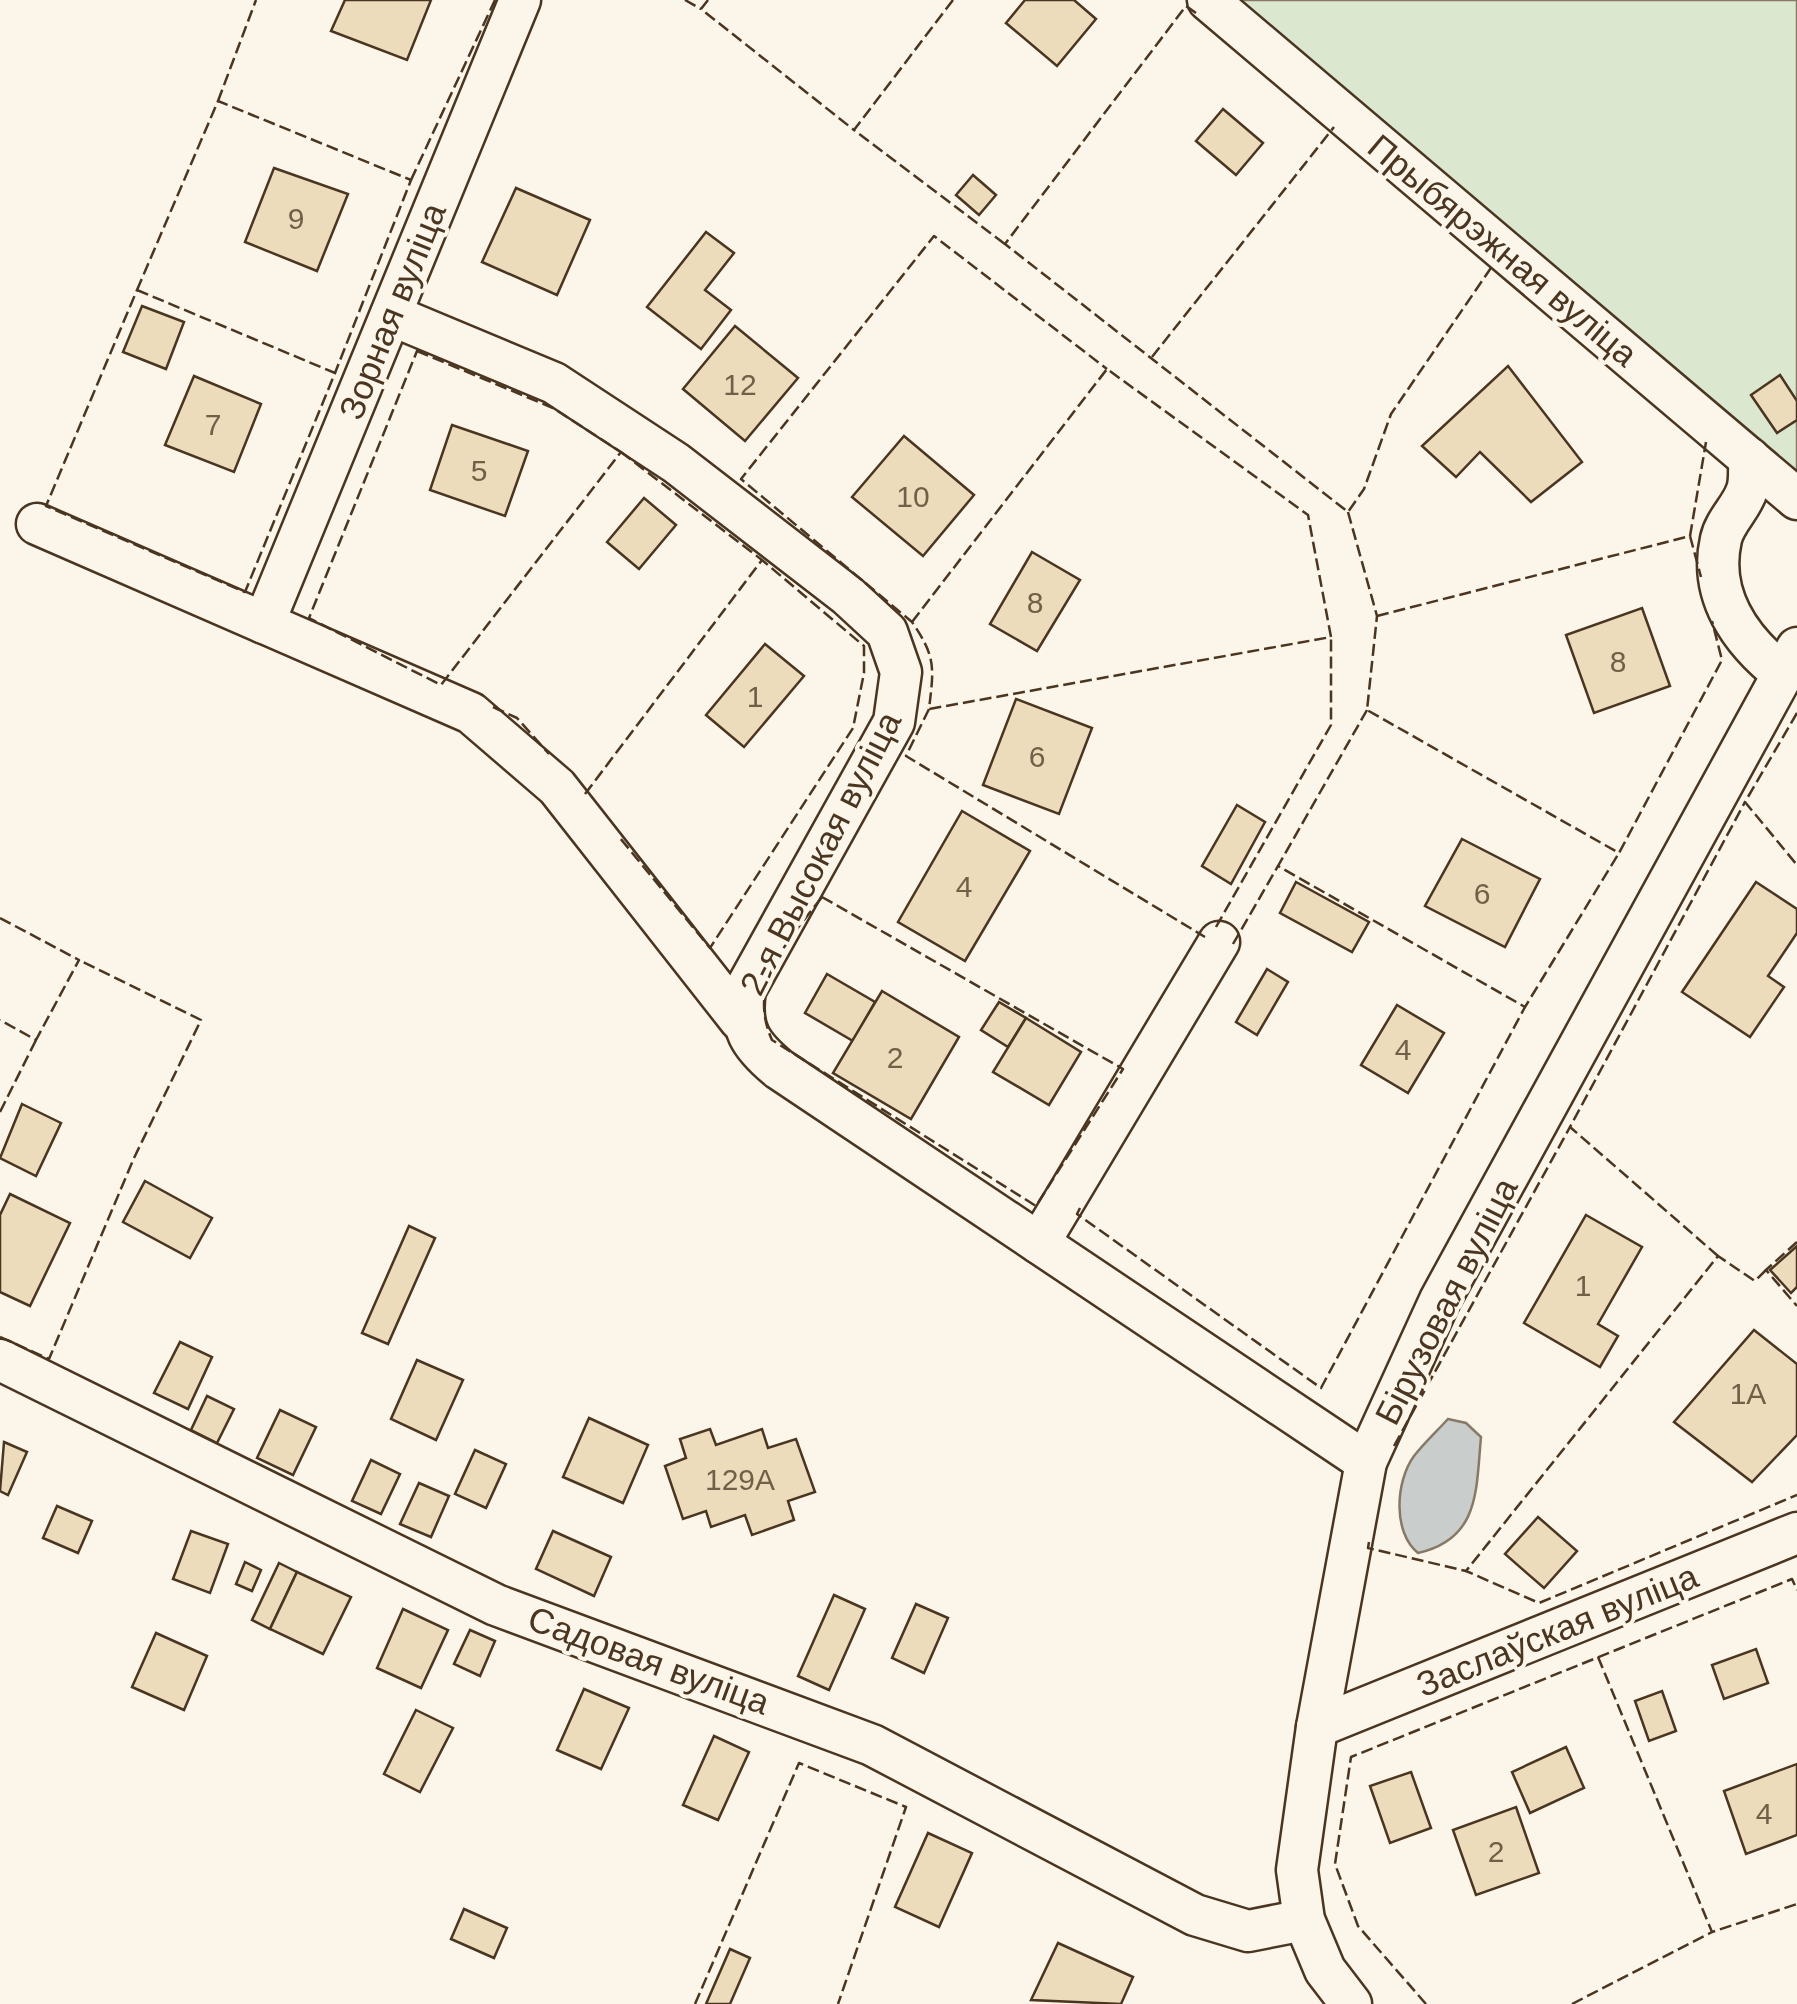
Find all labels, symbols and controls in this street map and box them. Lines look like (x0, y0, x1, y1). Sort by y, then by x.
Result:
street label: Прыбярэжная вуліца (1361, 126, 1646, 374)
street label: Зорная вуліца (331, 197, 453, 425)
house number: 9 (288, 202, 304, 235)
house number: 12 (723, 368, 757, 401)
house number: 7 (205, 408, 221, 441)
house number: 5 (471, 454, 487, 487)
house number: 10 (896, 480, 930, 513)
house number: 8 (1027, 586, 1043, 619)
house number: 8 (1610, 645, 1626, 678)
house number: 1 (747, 680, 763, 713)
street label: 2-я Высокая вуліца (732, 705, 908, 1001)
house number: 6 (1029, 740, 1045, 773)
house number: 4 (956, 870, 972, 903)
house number: 6 (1474, 877, 1490, 910)
house number: 4 (1395, 1033, 1411, 1066)
house number: 2 (887, 1041, 903, 1074)
street label: Бірузовая вуліца (1367, 1171, 1525, 1431)
house number: 1 (1575, 1269, 1591, 1302)
house number: 1А (1730, 1377, 1766, 1410)
house number: 129А (705, 1463, 775, 1496)
street label: Заслаўская вуліца (1411, 1556, 1704, 1704)
street label: Садовая вуліца (523, 1598, 775, 1722)
house number: 4 (1756, 1797, 1772, 1830)
house number: 2 (1488, 1835, 1504, 1868)

